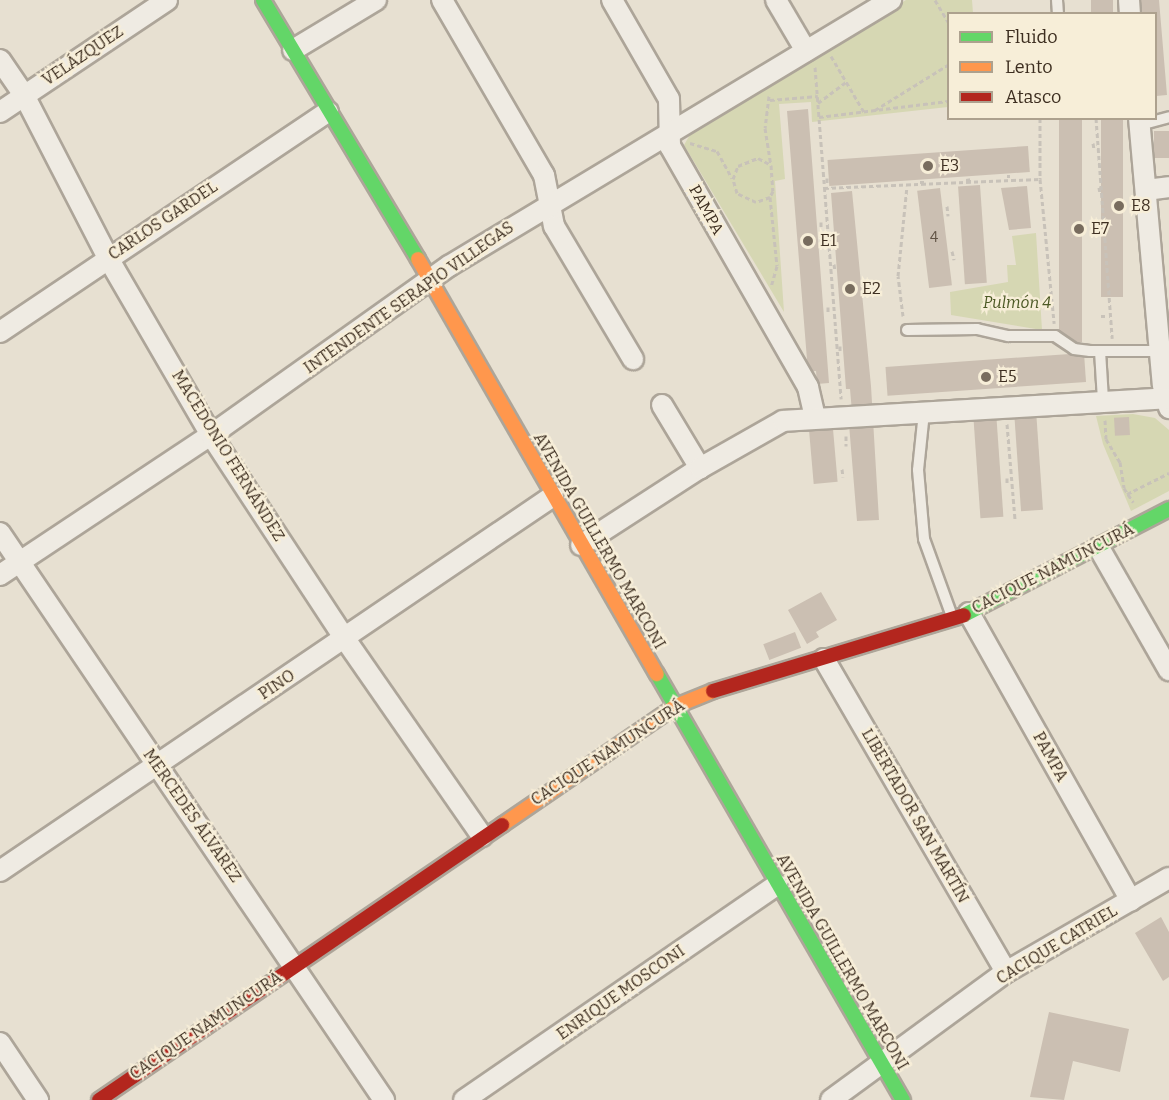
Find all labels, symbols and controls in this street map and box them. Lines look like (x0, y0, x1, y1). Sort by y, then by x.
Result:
legend (947, 12, 1157, 120)
street label: VELÁZQUEZ (39, 22, 127, 90)
text: Fluido (1005, 26, 1058, 48)
text: Lento (1005, 56, 1053, 78)
text: Atasco (1005, 86, 1061, 108)
place label: E3 (940, 156, 959, 176)
marker: E3 (921, 159, 935, 173)
street label: CARLOS GARDEL (105, 177, 221, 265)
street label: PAMPA (685, 182, 727, 238)
place label: E8 (1131, 196, 1151, 216)
marker: E8 (1112, 199, 1126, 213)
street label: INTENDENTE SERAPIO VILLEGAS (300, 218, 518, 378)
place label: E7 (1091, 219, 1109, 239)
marker: E7 (1072, 222, 1086, 236)
house number: 4 (930, 230, 938, 246)
place label: E1 (820, 231, 836, 251)
marker: E1 (801, 234, 815, 248)
place label: E2 (862, 279, 881, 299)
marker: E2 (843, 282, 857, 296)
park label: Pulmón 4 (983, 293, 1051, 313)
street label: MACEDONIO FERNÁNDEZ (167, 367, 289, 545)
place label: E5 (998, 367, 1016, 387)
marker: E5 (979, 370, 993, 384)
street label: AVENIDA GUILLERMO MARCONI (529, 430, 669, 652)
street label: CACIQUE NAMUNCURÁ (969, 520, 1137, 618)
street label: PINO (255, 666, 299, 704)
street label: CACIQUE NAMUNCURÁ (528, 696, 688, 810)
street label: LIBERTADOR SAN MARTÍN (857, 725, 973, 907)
street label: PAMPA (1029, 729, 1071, 785)
street label: MERCEDES ÁLVAREZ (139, 746, 245, 886)
street label: AVENIDA GUILLERMO MARCONI (772, 851, 912, 1073)
street label: CACIQUE CATRIEL (993, 901, 1121, 989)
street label: ENRIQUE MOSCONI (553, 942, 689, 1044)
street label: CACIQUE NAMUNCURÁ (126, 968, 286, 1084)

